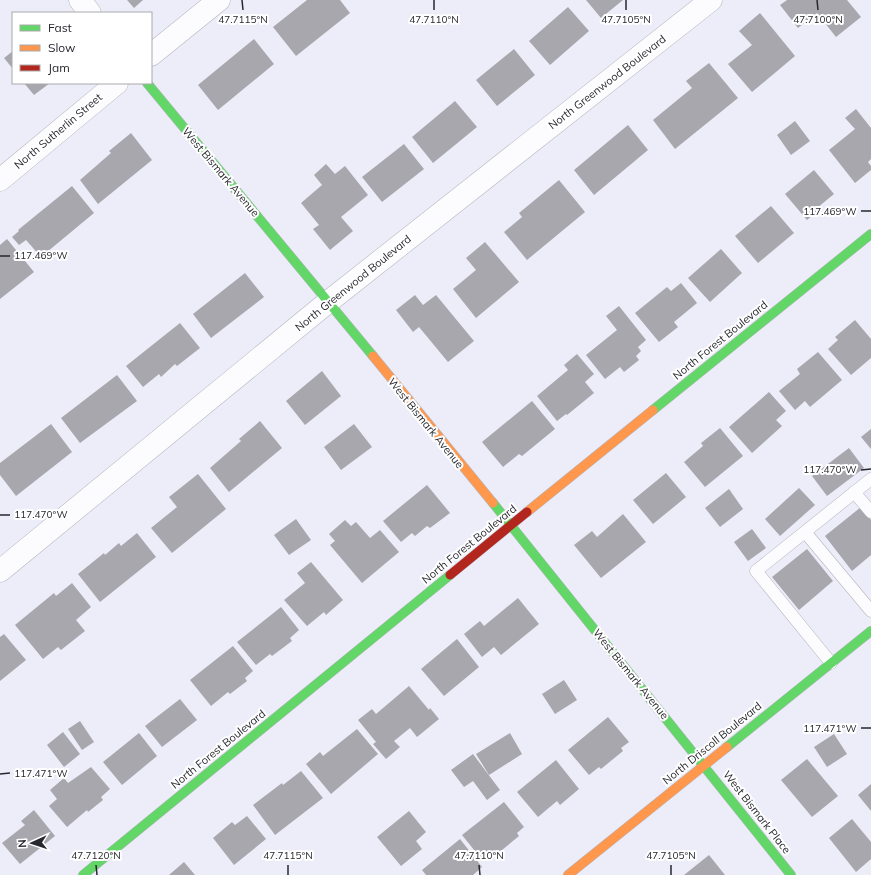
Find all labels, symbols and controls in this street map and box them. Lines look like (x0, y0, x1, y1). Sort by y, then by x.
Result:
legend (12, 12, 152, 84)
text: 47.7115°N (218, 13, 268, 26)
text: 47.7110°N (409, 13, 459, 26)
text: 47.7105°N (601, 13, 651, 26)
text: 47.7100°N (793, 13, 843, 26)
text: Fast (48, 20, 72, 35)
street label: North Greenwood Boulevard (545, 32, 669, 132)
text: Slow (48, 40, 76, 55)
text: Jam (48, 60, 70, 75)
street label: North Sutherlin Street (11, 90, 105, 172)
street label: West Bismark Avenue (180, 124, 262, 220)
text: 117.469°W (803, 205, 857, 218)
street label: North Greenwood Boulevard (292, 232, 414, 334)
text: 117.469°W (14, 249, 68, 262)
street label: North Forest Boulevard (670, 298, 770, 382)
street label: West Bismark Avenue (385, 375, 467, 471)
text: 117.470°W (803, 463, 857, 476)
street label: North Forest Boulevard (419, 502, 519, 586)
text: 117.470°W (14, 508, 68, 521)
street label: West Bismark Avenue (590, 626, 672, 722)
street label: North Driscoll Boulevard (660, 699, 764, 787)
street label: North Forest Boulevard (168, 707, 268, 791)
text: 117.471°W (803, 722, 857, 735)
text: 117.471°W (14, 767, 68, 780)
street label: West Bismark Place (720, 768, 794, 856)
north arrow (12, 823, 52, 863)
text: N (15, 839, 29, 848)
text: 47.7120°N (71, 849, 121, 862)
text: 47.7115°N (263, 849, 313, 862)
text: 47.7110°N (454, 849, 504, 862)
text: 47.7105°N (646, 849, 696, 862)

